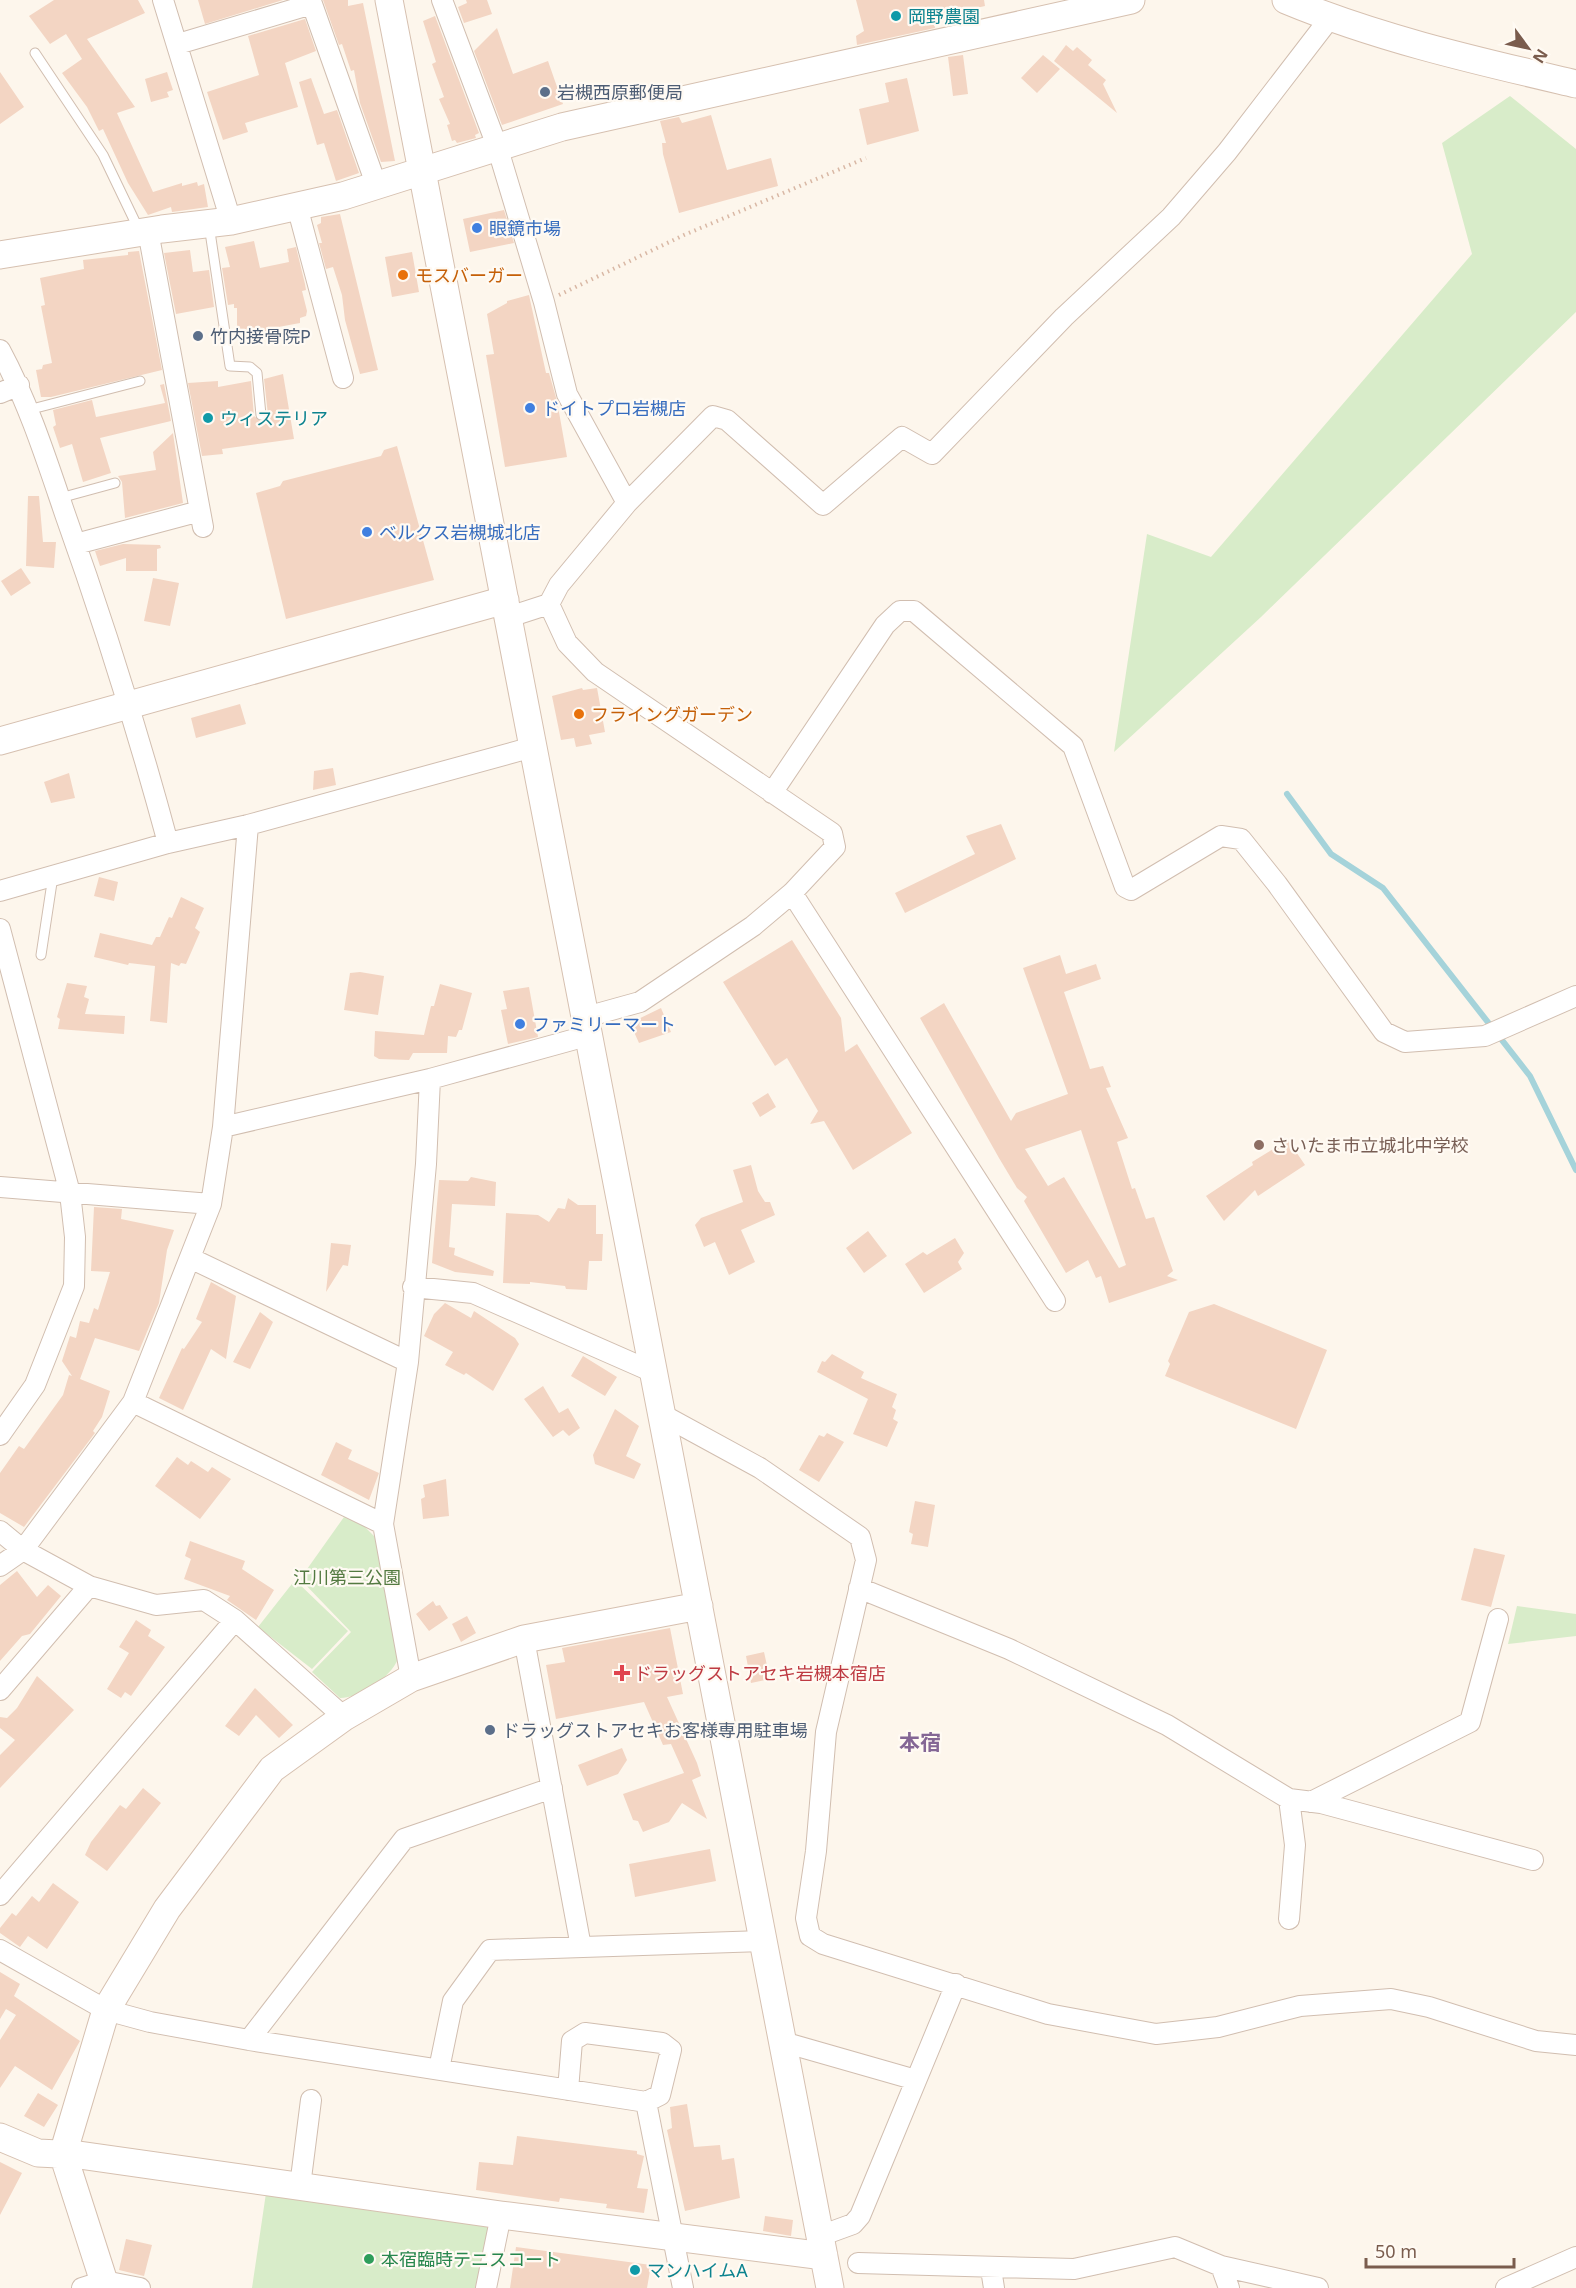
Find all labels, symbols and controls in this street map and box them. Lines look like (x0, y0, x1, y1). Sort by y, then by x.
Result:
place label: 岡野農園 (908, 4, 980, 28)
marker: 岡野農園 (889, 9, 903, 23)
north arrow (1498, 18, 1558, 78)
text: N (1528, 45, 1553, 68)
place label: 岩槻西原郵便局 (557, 80, 683, 104)
marker: 岩槻西原郵便局 (538, 85, 552, 99)
place label: 眼鏡市場 (489, 216, 561, 240)
marker: 眼鏡市場 (470, 221, 484, 235)
place label: モスバーガー (415, 263, 523, 287)
marker: モスバーガー (396, 268, 410, 282)
place label: 竹内接骨院P (210, 324, 311, 348)
marker: 竹内接骨院P (191, 329, 205, 343)
place label: ドイトプロ岩槻店 (542, 396, 686, 420)
marker: ドイトプロ岩槻店 (523, 401, 537, 415)
place label: ウィステリア (220, 406, 328, 430)
marker: ウィステリア (201, 411, 215, 425)
place label: ベルクス岩槻城北店 (379, 520, 540, 544)
marker: ベルクス岩槻城北店 (360, 525, 374, 539)
place label: フライングガーデン (591, 702, 753, 726)
marker: フライングガーデン (572, 707, 586, 721)
place label: ファミリーマート (532, 1012, 676, 1036)
marker: ファミリーマート (513, 1017, 527, 1031)
place label: さいたま市立城北中学校 (1271, 1133, 1468, 1157)
marker: さいたま市立城北中学校 (1252, 1138, 1266, 1152)
park label: 江川第三公園 (293, 1565, 401, 1589)
place label: ドラッグストアセキ岩槻本宿店 (634, 1661, 886, 1685)
marker: ドラッグストアセキ岩槻本宿店 (615, 1666, 629, 1680)
place label: ドラッグストアセキお客様専用駐車場 (502, 1718, 808, 1742)
marker: ドラッグストアセキお客様専用駐車場 (483, 1723, 497, 1737)
district label: 本宿 (899, 1728, 941, 1756)
scale bar (1366, 2231, 1514, 2269)
text: 50 m (1375, 2239, 1417, 2263)
place label: 本宿臨時テニスコート (381, 2247, 561, 2271)
marker: 本宿臨時テニスコート (362, 2252, 376, 2266)
place label: マンハイムA (647, 2258, 748, 2282)
marker: マンハイムA (628, 2263, 642, 2277)

